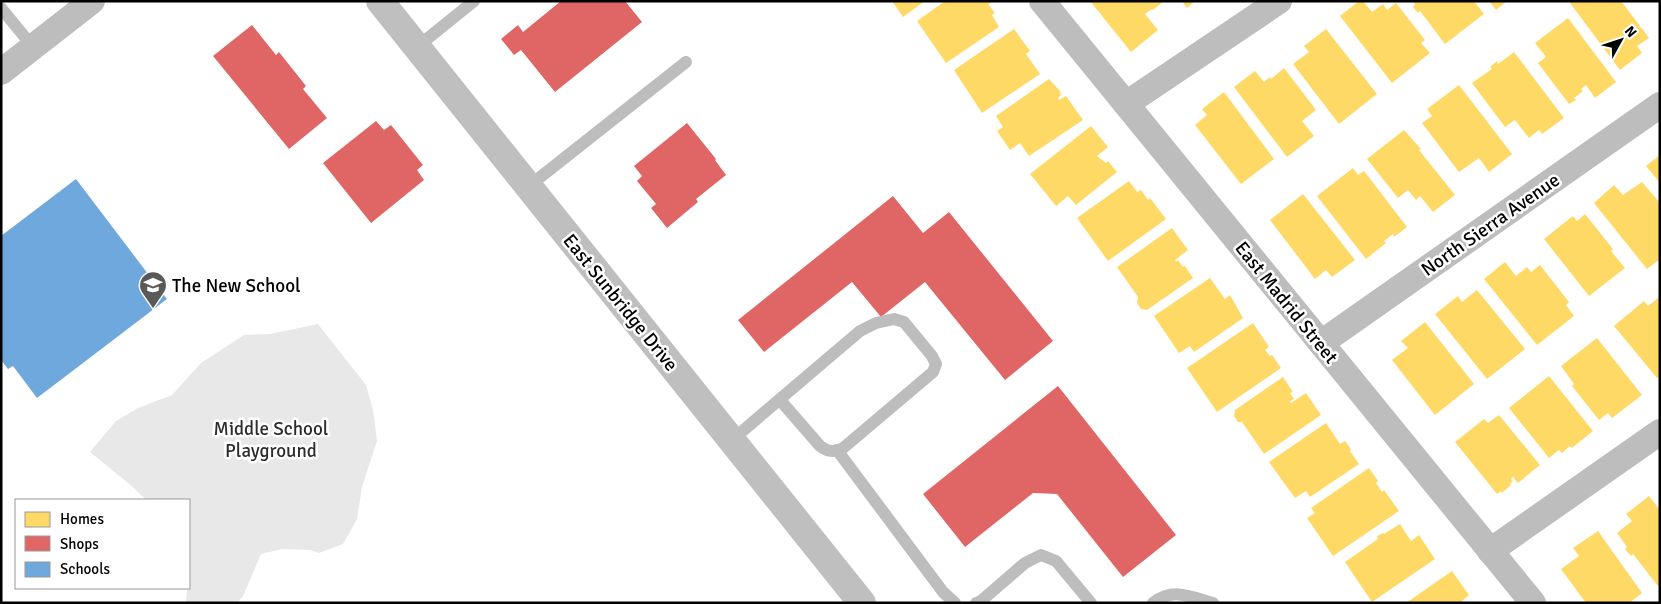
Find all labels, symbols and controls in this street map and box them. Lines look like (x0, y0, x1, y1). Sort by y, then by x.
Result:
north arrow (1596, 15, 1646, 65)
text: N (1621, 23, 1640, 41)
street label: North Sierra Avenue (1417, 168, 1564, 282)
street label: East Sunbridge Drive (558, 229, 683, 376)
street label: East Madrid Street (1230, 237, 1343, 369)
school or university icon: The New School (138, 270, 168, 309)
place label: The New School (172, 274, 301, 298)
park label: Middle School Playground (214, 417, 328, 463)
legend (15, 499, 190, 589)
text: Homes (60, 510, 104, 528)
text: Shops (60, 535, 99, 553)
text: Schools (60, 560, 111, 578)

